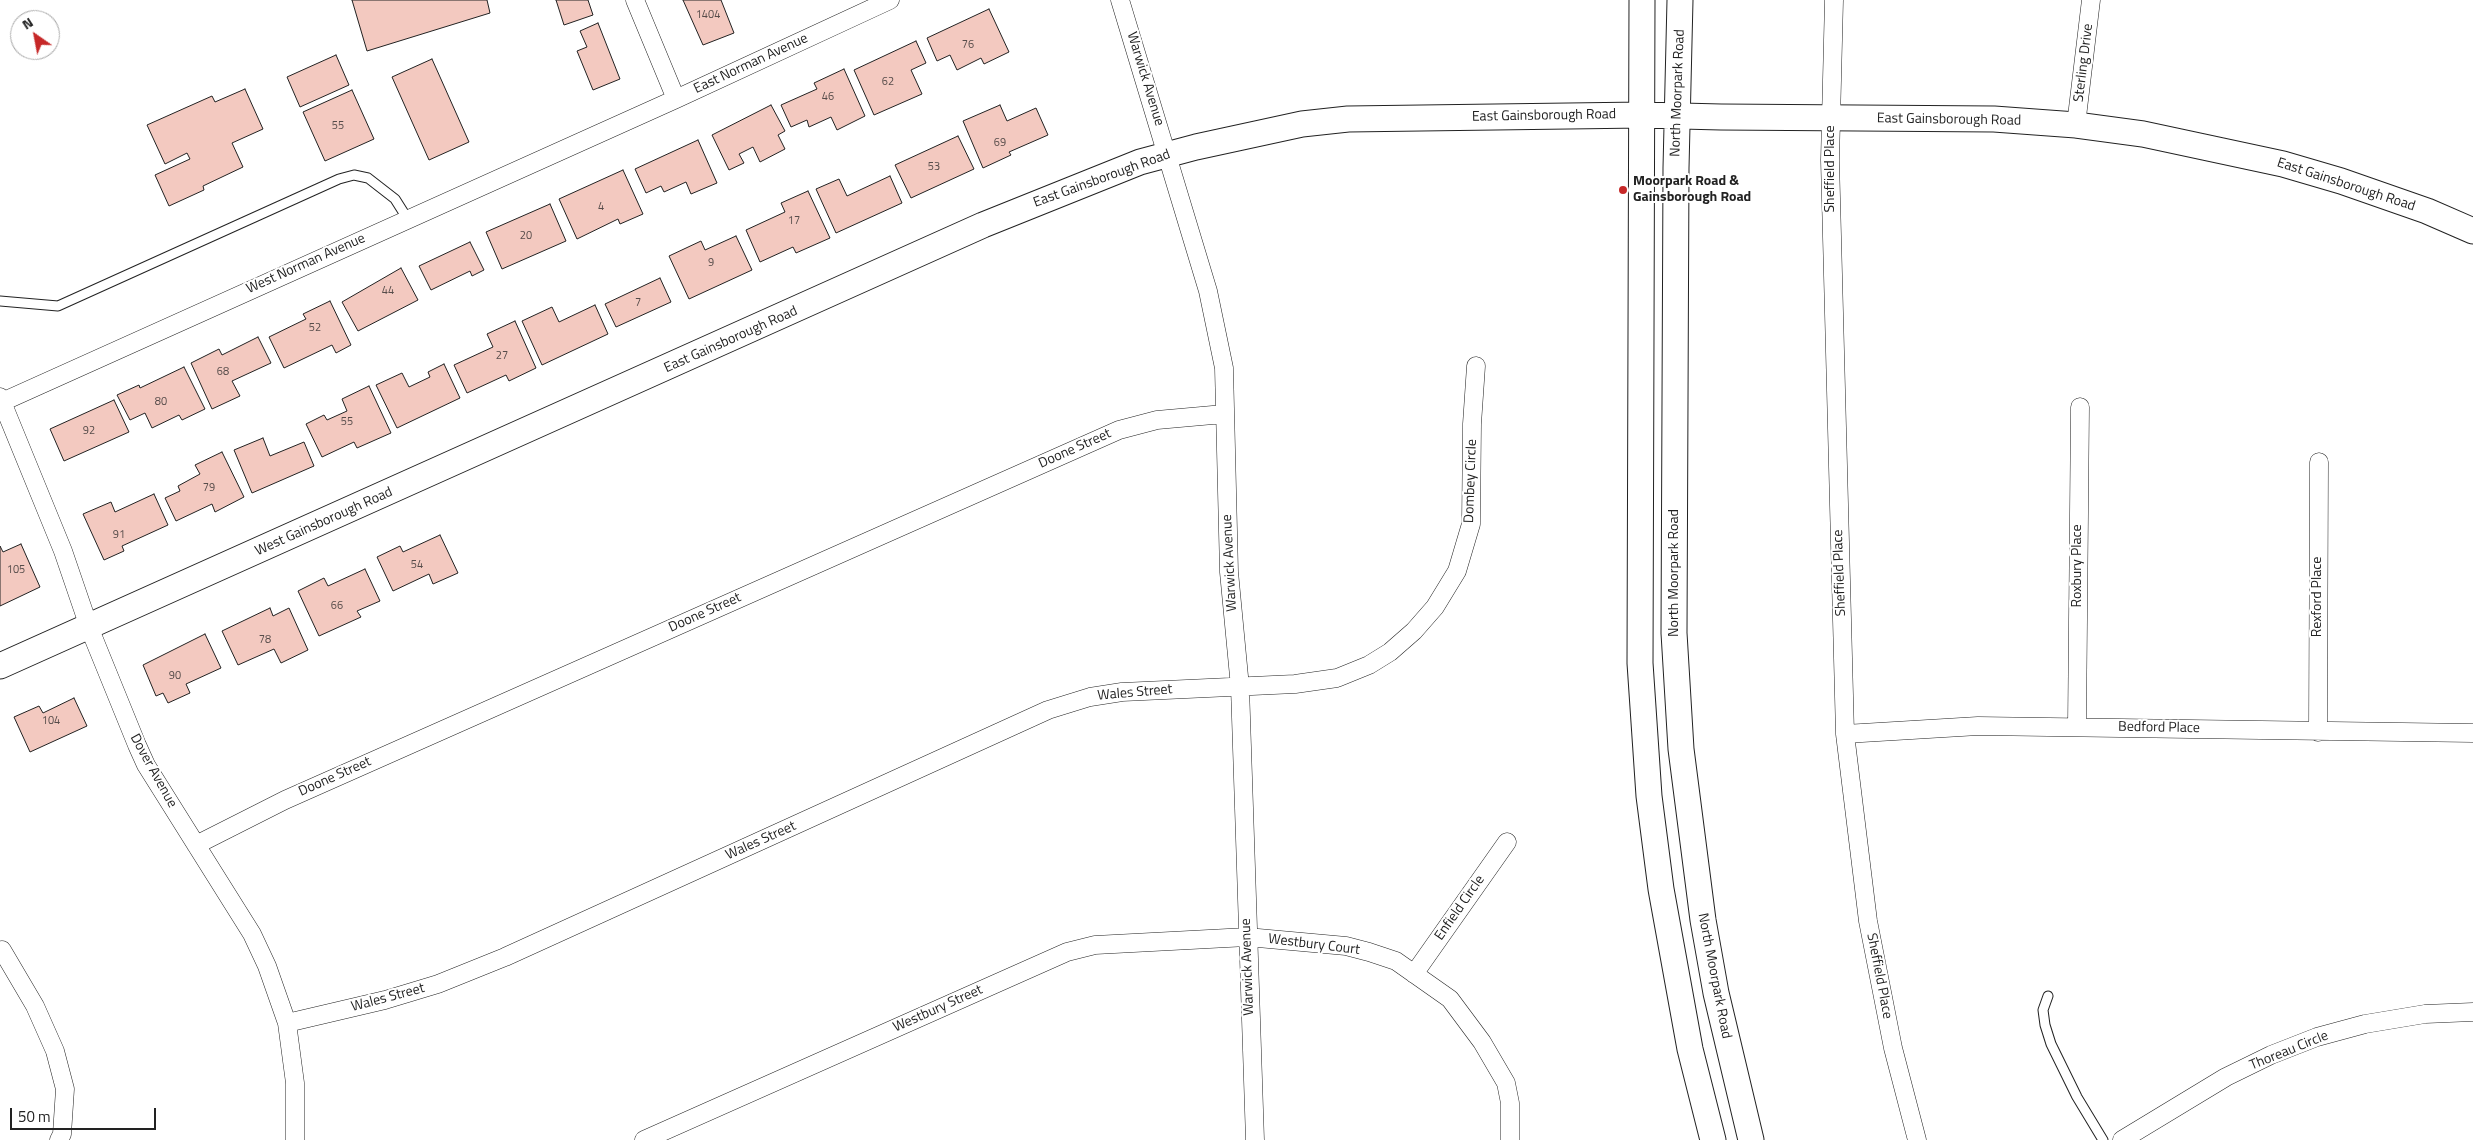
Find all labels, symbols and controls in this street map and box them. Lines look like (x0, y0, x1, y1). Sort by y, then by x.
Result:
house number: 1404 (696, 8, 720, 22)
north arrow (10, 10, 60, 60)
text: N (17, 11, 37, 34)
street label: Sterling Drive (2071, 23, 2097, 103)
street label: North Moorpark Road (1667, 29, 1689, 157)
street label: East Norman Avenue (691, 30, 811, 98)
street label: Warwick Avenue (1123, 30, 1167, 128)
house number: 76 (962, 38, 974, 52)
house number: 62 (882, 75, 894, 89)
house number: 46 (822, 90, 834, 104)
street label: East Gainsborough Road (1472, 106, 1616, 126)
street label: East Gainsborough Road (1877, 110, 2021, 130)
house number: 55 (332, 119, 344, 133)
street label: Sheffield Place (1823, 126, 1839, 212)
house number: 69 (994, 136, 1006, 150)
street label: East Gainsborough Road (1031, 146, 1173, 212)
street label: East Gainsborough Road (2275, 155, 2417, 215)
house number: 53 (928, 160, 940, 174)
place label: Moorpark Road & Gainsborough Road (1633, 174, 1751, 206)
marker: Moorpark Road & Gainsborough Road (1617, 184, 1629, 196)
house number: 4 (598, 200, 604, 214)
house number: 17 (788, 214, 800, 228)
house number: 20 (520, 229, 532, 243)
street label: West Norman Avenue (244, 230, 368, 298)
house number: 9 (708, 256, 714, 270)
house number: 44 (382, 284, 394, 298)
house number: 7 (635, 296, 641, 310)
street label: East Gainsborough Road (662, 303, 800, 377)
house number: 52 (309, 321, 321, 335)
house number: 27 (496, 349, 508, 363)
house number: 68 (217, 365, 229, 379)
house number: 80 (155, 395, 167, 409)
house number: 55 (341, 415, 353, 429)
house number: 92 (83, 424, 95, 438)
street label: Doone Street (1036, 426, 1114, 472)
street label: Dombey Circle (1461, 439, 1481, 523)
house number: 79 (203, 481, 215, 495)
street label: West Gainsborough Road (253, 484, 395, 560)
street label: North Moorpark Road (1667, 509, 1683, 637)
street label: Warwick Avenue (1219, 514, 1241, 612)
street label: Roxbury Place (2070, 524, 2086, 608)
house number: 91 (113, 528, 125, 542)
street label: Sheffield Place (1830, 529, 1850, 617)
street label: Rexford Place (2310, 557, 2326, 637)
house number: 54 (411, 558, 423, 572)
house number: 105 (7, 563, 25, 577)
street label: Doone Street (666, 590, 744, 636)
house number: 66 (331, 599, 343, 613)
house number: 78 (259, 633, 271, 647)
house number: 90 (169, 669, 181, 683)
street label: Wales Street (1097, 681, 1173, 705)
house number: 104 (42, 714, 60, 728)
street label: Bedford Place (2118, 719, 2200, 737)
street label: Dover Avenue (126, 731, 180, 811)
street label: Doone Street (296, 754, 374, 800)
street label: Wales Street (723, 818, 799, 864)
street label: Enfield Circle (1431, 872, 1489, 944)
street label: North Moorpark Road (1694, 912, 1734, 1040)
street label: Warwick Avenue (1238, 918, 1258, 1016)
street label: Westbury Court (1267, 931, 1361, 959)
street label: Sheffield Place (1862, 932, 1896, 1020)
street label: Wales Street (350, 980, 426, 1016)
street label: Westbury Street (891, 982, 985, 1036)
street label: Thoreau Circle (2247, 1028, 2331, 1074)
scale bar (12, 1098, 159, 1130)
text: 50 m (18, 1105, 51, 1128)

